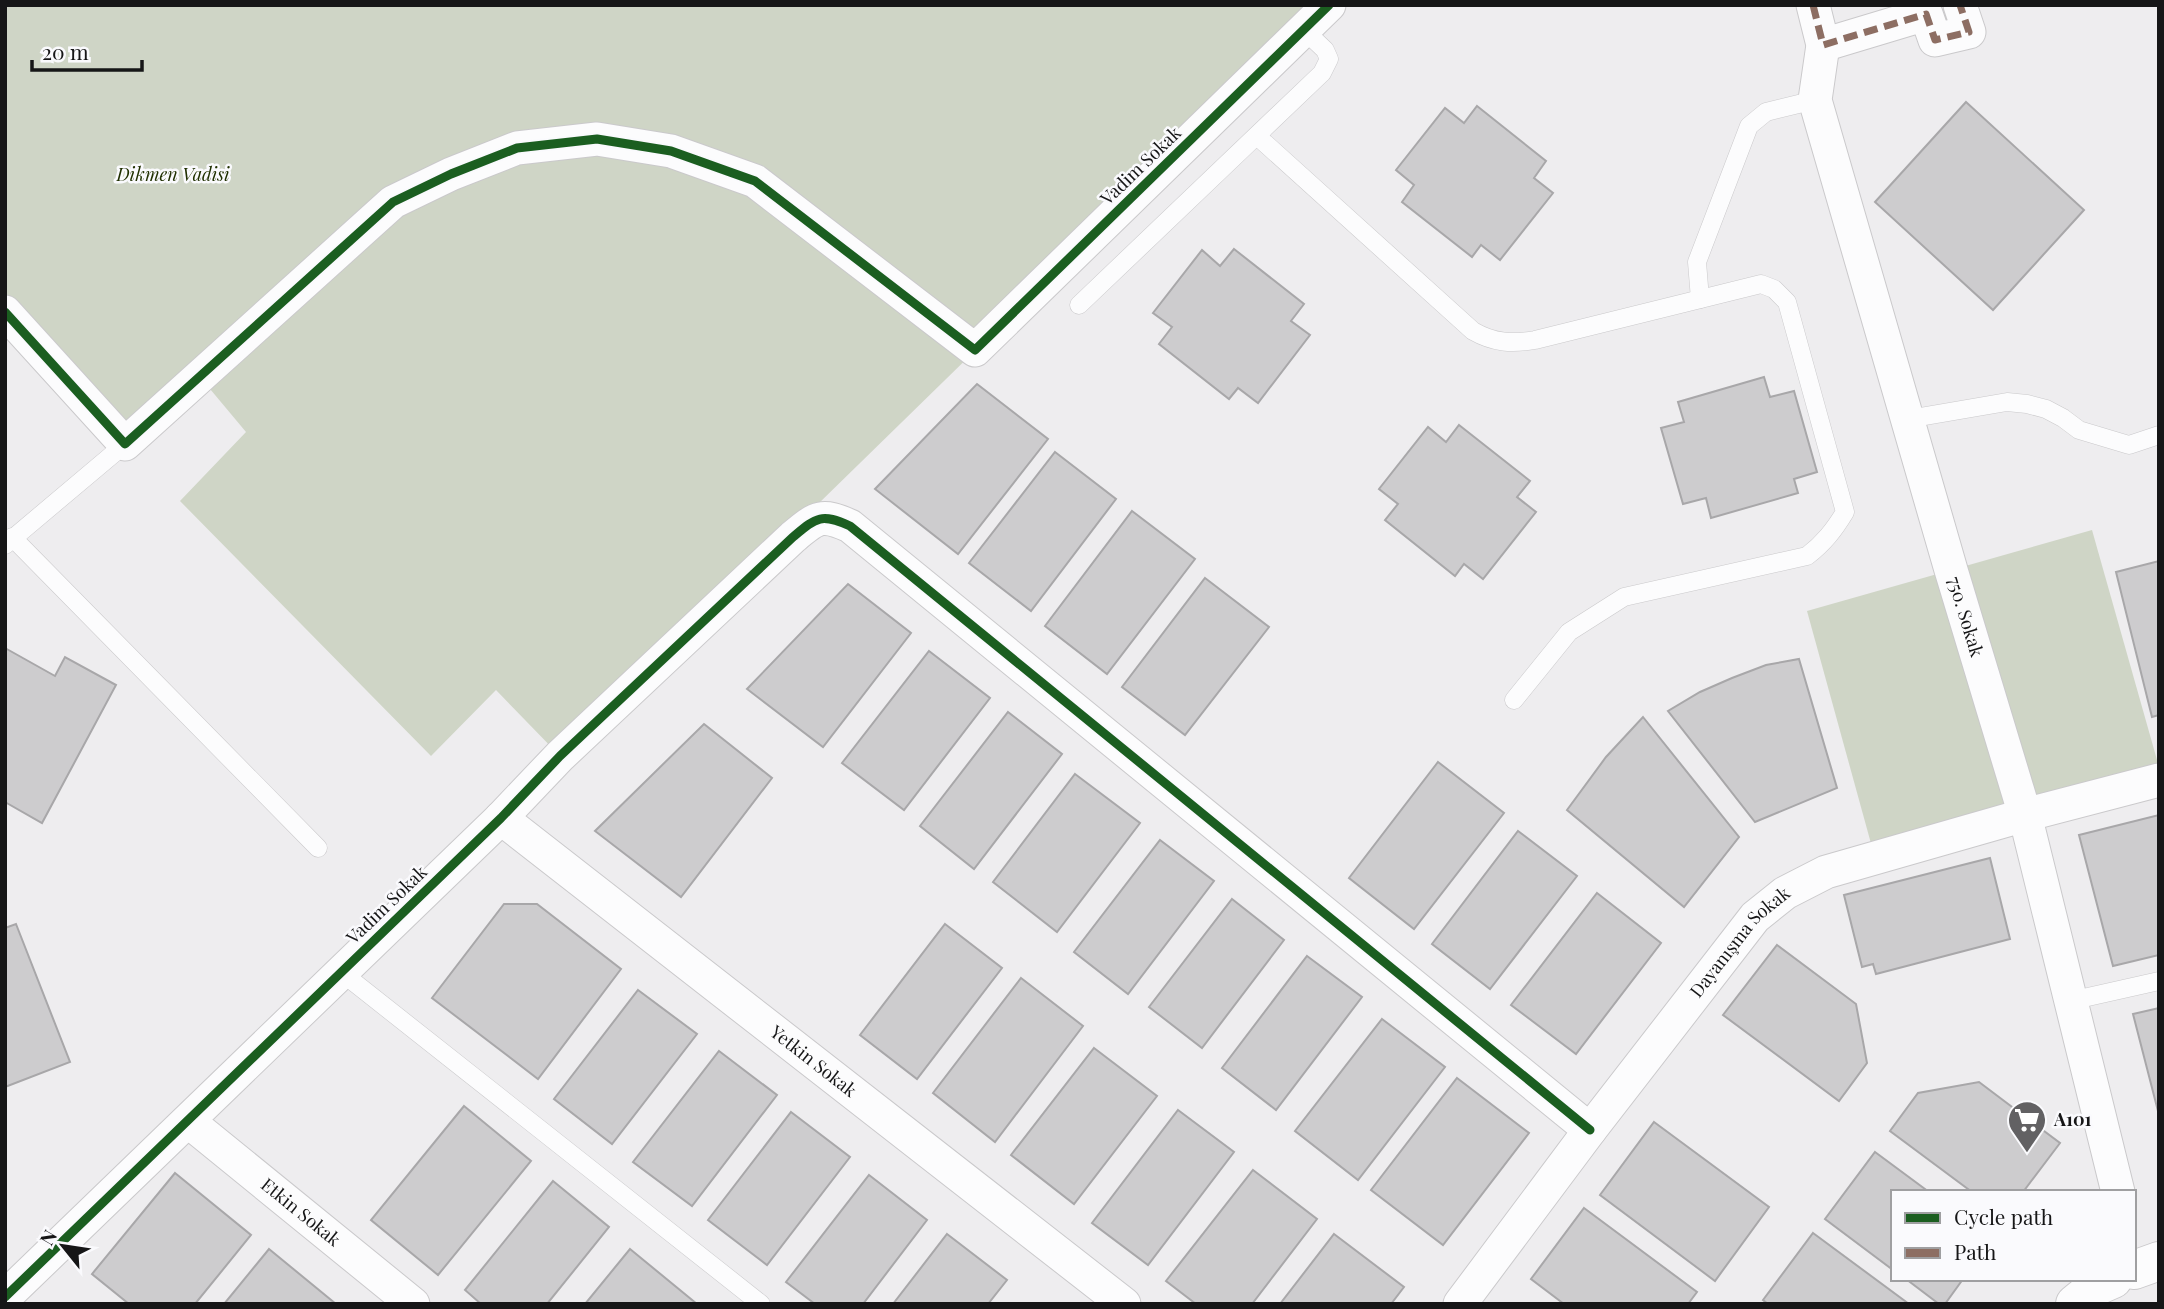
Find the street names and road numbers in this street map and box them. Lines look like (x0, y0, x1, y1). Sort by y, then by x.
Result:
street label: Vadim Sokak (1094, 121, 1186, 211)
street label: 750. Sokak (1943, 573, 1990, 660)
street label: Vadim Sokak (340, 860, 432, 950)
street label: Dayanışma Sokak (1684, 881, 1795, 1002)
street label: Yetkin Sokak (765, 1019, 862, 1102)
street label: Etkin Sokak (256, 1172, 346, 1251)

